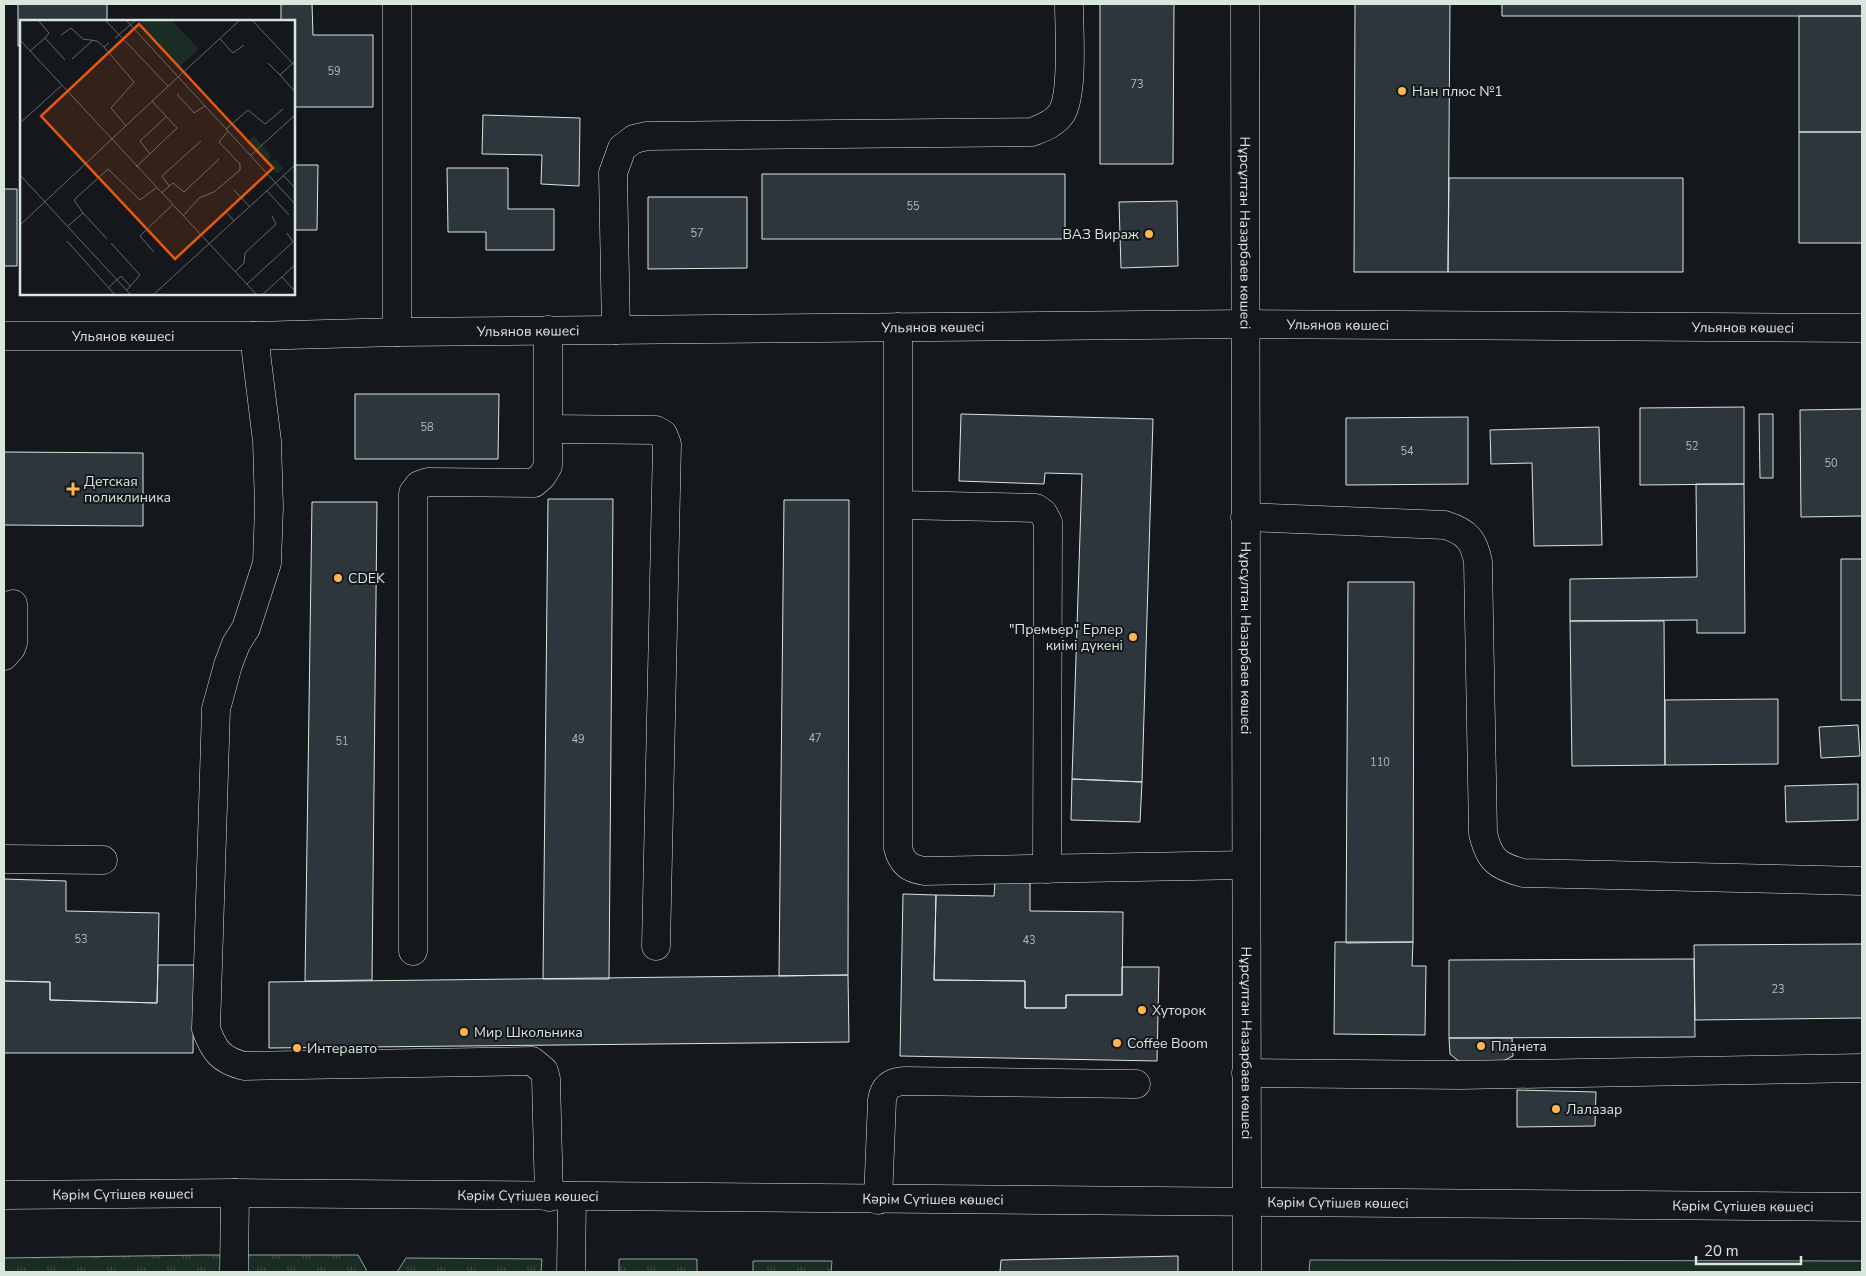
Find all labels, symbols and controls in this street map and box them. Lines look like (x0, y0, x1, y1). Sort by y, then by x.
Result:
inset map (20, 20, 295, 295)
house number: 59 (327, 64, 341, 79)
house number: 73 (1130, 77, 1144, 92)
place label: Нан плюс №1 (1412, 82, 1503, 101)
marker: Нан плюс №1 (1396, 85, 1408, 97)
street label: Нұрсұлтан Назарбаев көшесі (1236, 137, 1255, 329)
house number: 55 (906, 199, 920, 214)
place label: ВАЗ Вираж (1062, 225, 1139, 244)
house number: 57 (690, 226, 704, 241)
marker: ВАЗ Вираж (1143, 228, 1155, 240)
street label: Ульянов көшесі (1285, 315, 1389, 334)
street label: Ульянов көшесі (880, 317, 984, 337)
street label: Ульянов көшесі (1690, 317, 1794, 337)
street label: Ульянов көшесі (475, 321, 579, 341)
street label: Ульянов көшесі (71, 327, 174, 346)
house number: 58 (420, 420, 434, 435)
house number: 52 (1685, 439, 1699, 454)
house number: 54 (1400, 444, 1414, 459)
house number: 50 (1824, 456, 1838, 471)
place label: Детская поликлиника (84, 472, 171, 507)
marker: Детская поликлиника (66, 482, 80, 496)
street label: Нұрсұлтан Назарбаев көшесі (1236, 542, 1256, 734)
place label: CDEK (348, 569, 385, 588)
marker: CDEK (332, 572, 344, 584)
place label: "Премьер" Ерлер киімі дүкені (1009, 620, 1123, 655)
marker: "Премьер" Ерлер киімі дүкені (1127, 631, 1139, 643)
house number: 47 (808, 731, 822, 746)
house number: 49 (571, 732, 585, 747)
house number: 51 (335, 734, 349, 749)
house number: 110 (1370, 755, 1390, 770)
house number: 53 (74, 932, 88, 947)
house number: 43 (1022, 933, 1036, 948)
street label: Нұрсұлтан Назарбаев көшесі (1237, 947, 1256, 1139)
house number: 23 (1771, 982, 1785, 997)
place label: Хуторок (1152, 1001, 1207, 1020)
marker: Хуторок (1136, 1004, 1148, 1016)
place label: Мир Школьника (474, 1023, 583, 1042)
marker: Мир Школьника (458, 1026, 470, 1038)
place label: Coffee Boom (1127, 1034, 1208, 1053)
marker: Coffee Boom (1111, 1037, 1123, 1049)
place label: Планета (1491, 1037, 1547, 1056)
place label: Интеравто (307, 1039, 377, 1058)
marker: Планета (1475, 1040, 1487, 1052)
marker: Интеравто (291, 1042, 303, 1054)
place label: Лалазар (1566, 1100, 1622, 1119)
marker: Лалазар (1550, 1103, 1562, 1115)
street label: Кәрім Сүтішев көшесі (52, 1184, 194, 1204)
street label: Кәрім Сүтішев көшесі (457, 1185, 599, 1206)
street label: Кәрім Сүтішев көшесі (862, 1189, 1004, 1209)
street label: Кәрім Сүтішев көшесі (1267, 1192, 1409, 1213)
street label: Кәрім Сүтішев көшесі (1672, 1196, 1814, 1216)
scale bar (1696, 1234, 1801, 1266)
text: 20 m (1704, 1241, 1739, 1261)

